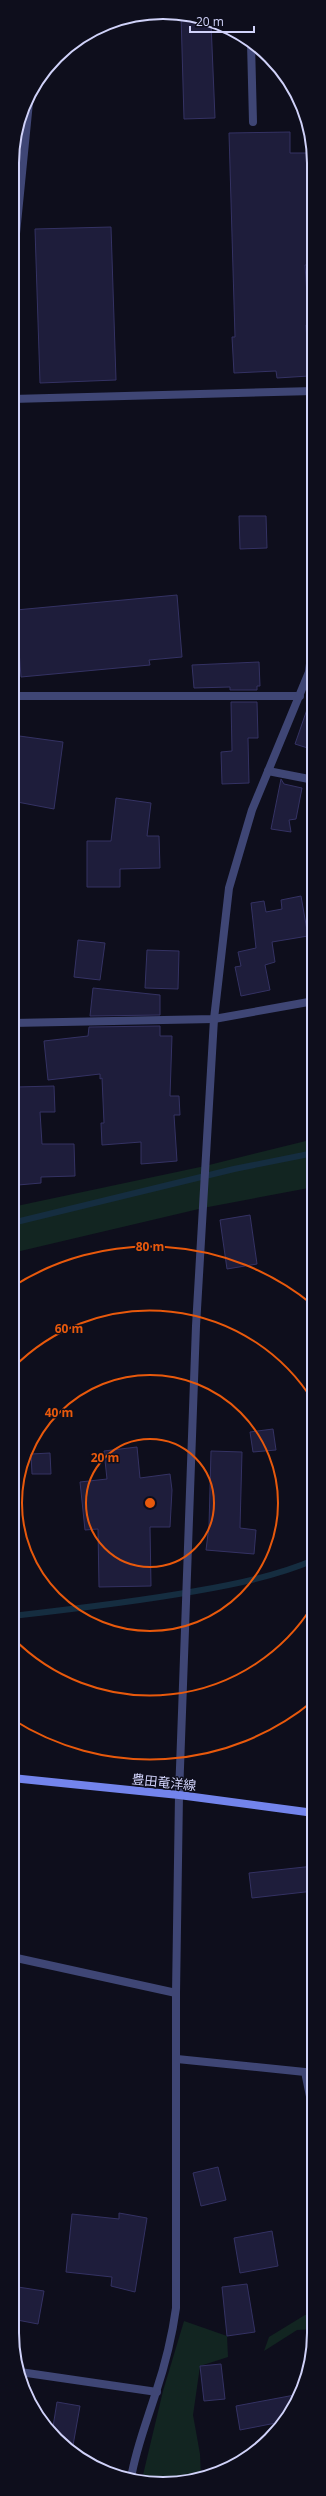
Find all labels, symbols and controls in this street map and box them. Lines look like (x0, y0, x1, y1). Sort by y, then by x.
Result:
scale bar (190, 8, 254, 34)
text: 20 m (196, 13, 224, 30)
text: 80 m (136, 1238, 164, 1255)
text: 60 m (55, 1320, 83, 1337)
text: 40 m (45, 1404, 73, 1421)
text: 20 m (91, 1449, 119, 1466)
centre of rings (143, 1496, 157, 1510)
street label: 豊田竜洋線 (131, 1770, 197, 1794)

